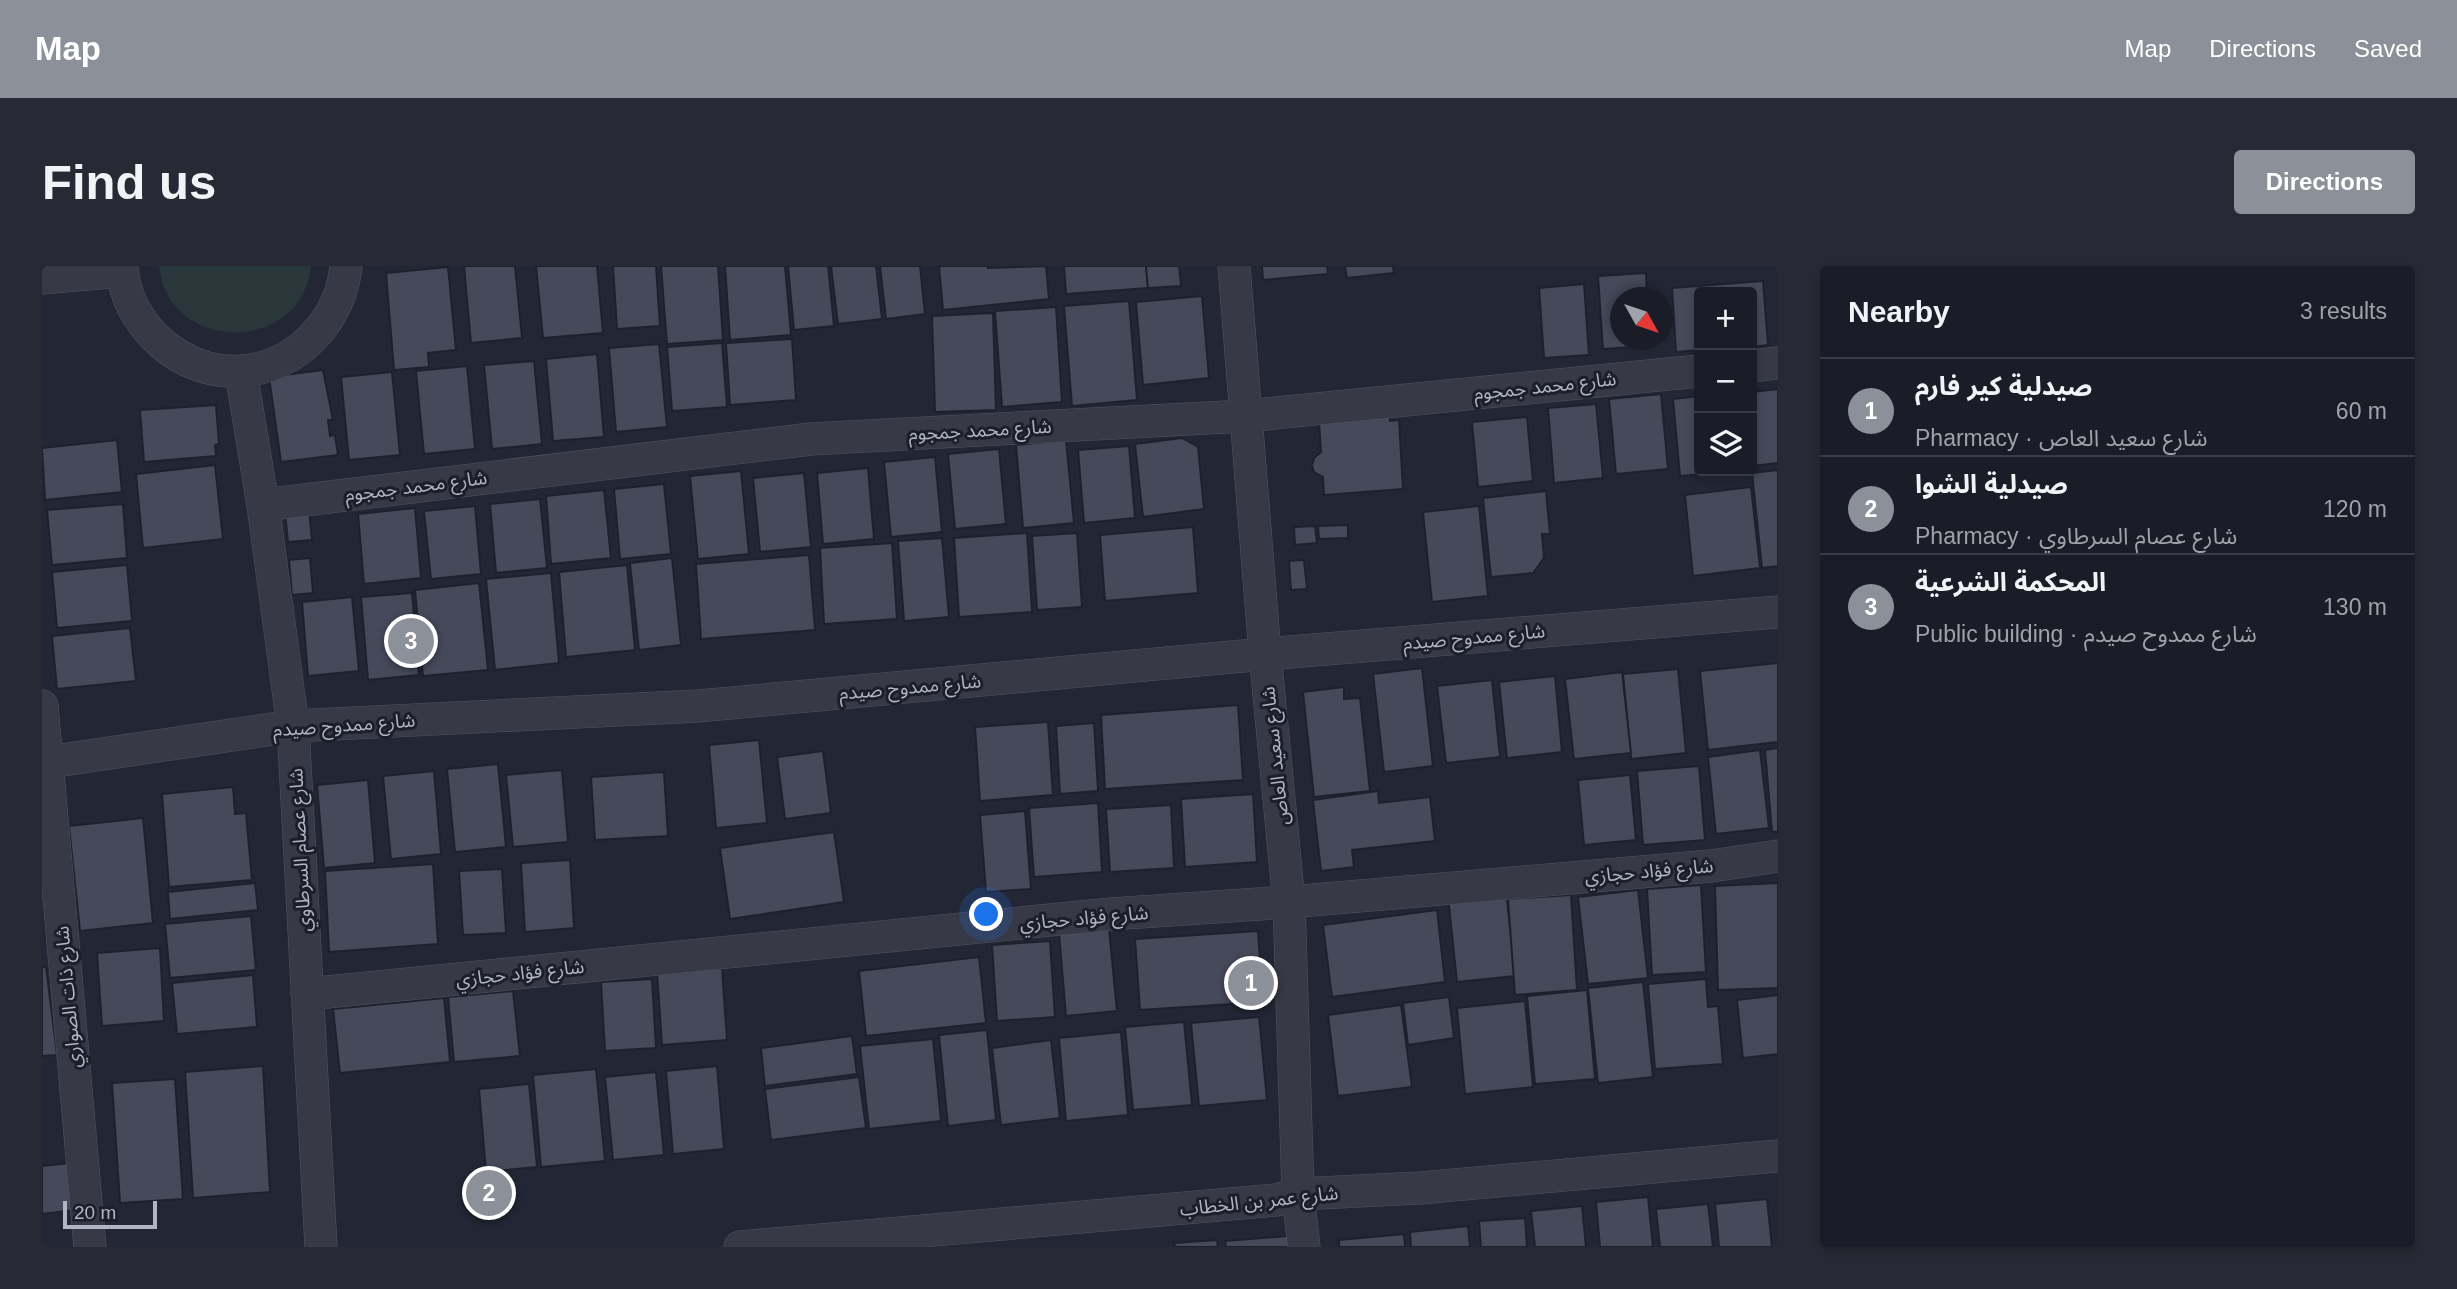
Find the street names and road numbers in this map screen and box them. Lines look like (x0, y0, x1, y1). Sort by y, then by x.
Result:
street label: شارع محمد جمجوم (1473, 368, 1618, 408)
street label: شارع محمد جمجوم (908, 416, 1052, 448)
street label: شارع محمد جمجوم (344, 467, 489, 509)
street label: شارع ممدوح صيدم (1402, 620, 1546, 658)
street label: شارع ممدوح صيدم (838, 670, 982, 708)
street label: شارع سعيد العاص (1257, 685, 1296, 826)
street label: شارع ممدوح صيدم (272, 710, 416, 744)
street label: شارع عصام السرطاوي (285, 767, 319, 932)
street label: شارع فؤاد حجازي (1584, 855, 1714, 891)
street label: شارع فؤاد حجازي (1019, 902, 1149, 938)
street label: شارع ذات الصواري (51, 925, 89, 1069)
street label: شارع فؤاد حجازي (455, 956, 586, 995)
street label: شارع عمر بن الخطاب (1179, 1182, 1340, 1223)

